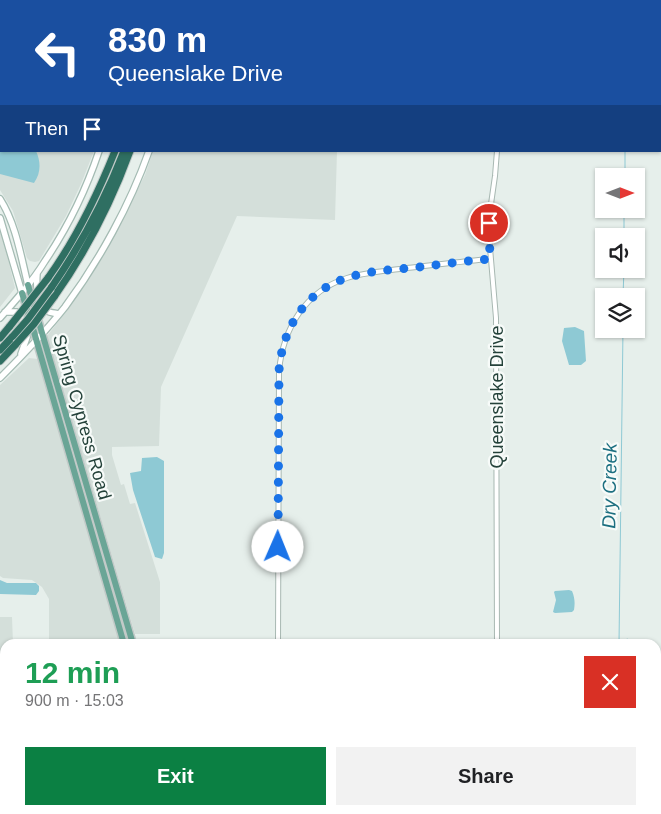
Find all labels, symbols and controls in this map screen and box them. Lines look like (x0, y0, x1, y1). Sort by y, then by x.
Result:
icon: left (25, 20, 90, 85)
text: 830 m (108, 20, 207, 59)
text: Queenslake Drive (108, 61, 283, 86)
icon: arrive (78, 115, 106, 143)
text: Then (25, 118, 68, 139)
north arrow (595, 168, 645, 218)
map controls (595, 168, 645, 338)
pin (468, 202, 510, 244)
icon: arrive (475, 209, 503, 237)
button: sound (595, 228, 645, 278)
button: layers (595, 288, 645, 338)
street label: Queenslake Drive (487, 325, 507, 469)
street label: Spring Cypress Road (49, 332, 115, 502)
water label: Dry Creek (598, 442, 621, 529)
position arrow (251, 520, 303, 572)
text: 12 min (25, 656, 120, 689)
button: close (584, 656, 636, 708)
text: 900 m · 15:03 (25, 692, 124, 709)
button: Exit (25, 747, 326, 805)
button: Share (336, 747, 636, 805)

